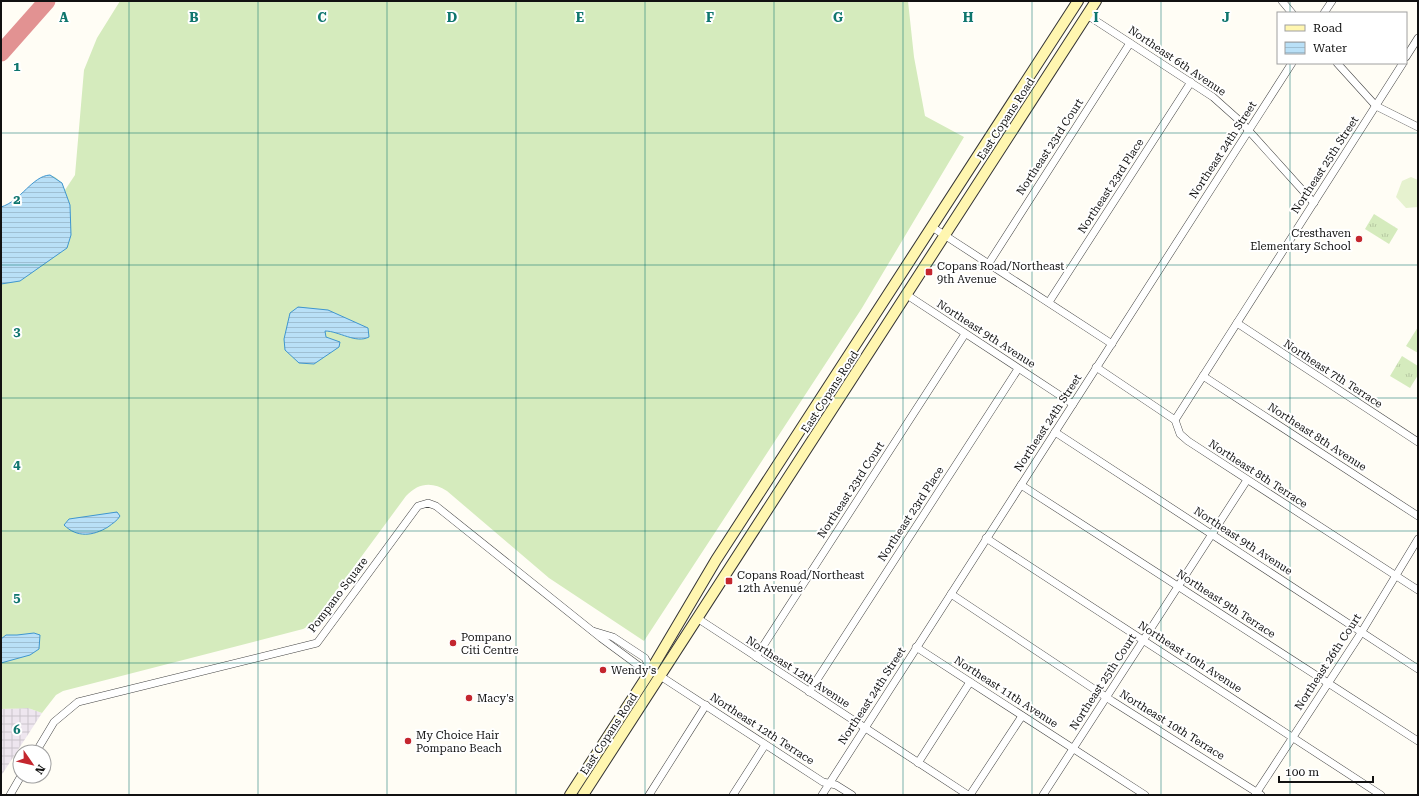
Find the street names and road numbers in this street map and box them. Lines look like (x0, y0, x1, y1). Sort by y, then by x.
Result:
street label: Northeast 6th Avenue (1126, 23, 1228, 99)
street label: East Copans Road (975, 76, 1037, 162)
street label: Northeast 23rd Court (1014, 96, 1086, 198)
street label: Northeast 24th Street (1187, 99, 1259, 201)
street label: Northeast 25th Street (1289, 114, 1361, 216)
street label: Northeast 23rd Place (1075, 136, 1147, 236)
street label: Northeast 9th Avenue (934, 297, 1038, 371)
street label: Northeast 7th Terrace (1281, 337, 1385, 411)
street label: East Copans Road (799, 349, 861, 435)
street label: Northeast 24th Street (1012, 372, 1084, 474)
street label: Northeast 8th Avenue (1265, 400, 1369, 474)
street label: Northeast 8th Terrace (1206, 437, 1310, 511)
street label: Northeast 23rd Court (815, 439, 887, 541)
street label: Northeast 23rd Place (875, 464, 947, 564)
street label: Northeast 9th Avenue (1191, 504, 1295, 578)
street label: Pompano Square (306, 555, 370, 635)
street label: Northeast 9th Terrace (1174, 567, 1278, 641)
street label: Northeast 26th Court (1292, 611, 1364, 713)
street label: Northeast 10th Avenue (1136, 619, 1244, 695)
street label: Northeast 25th Court (1067, 631, 1139, 733)
street label: Northeast 12th Avenue (744, 634, 852, 710)
street label: Northeast 24th Street (836, 645, 908, 747)
street label: Northeast 11th Avenue (952, 654, 1060, 730)
street label: Northeast 10th Terrace (1117, 687, 1227, 763)
street label: Northeast 12th Terrace (708, 690, 816, 768)
street label: East Copans Road (578, 691, 640, 777)

